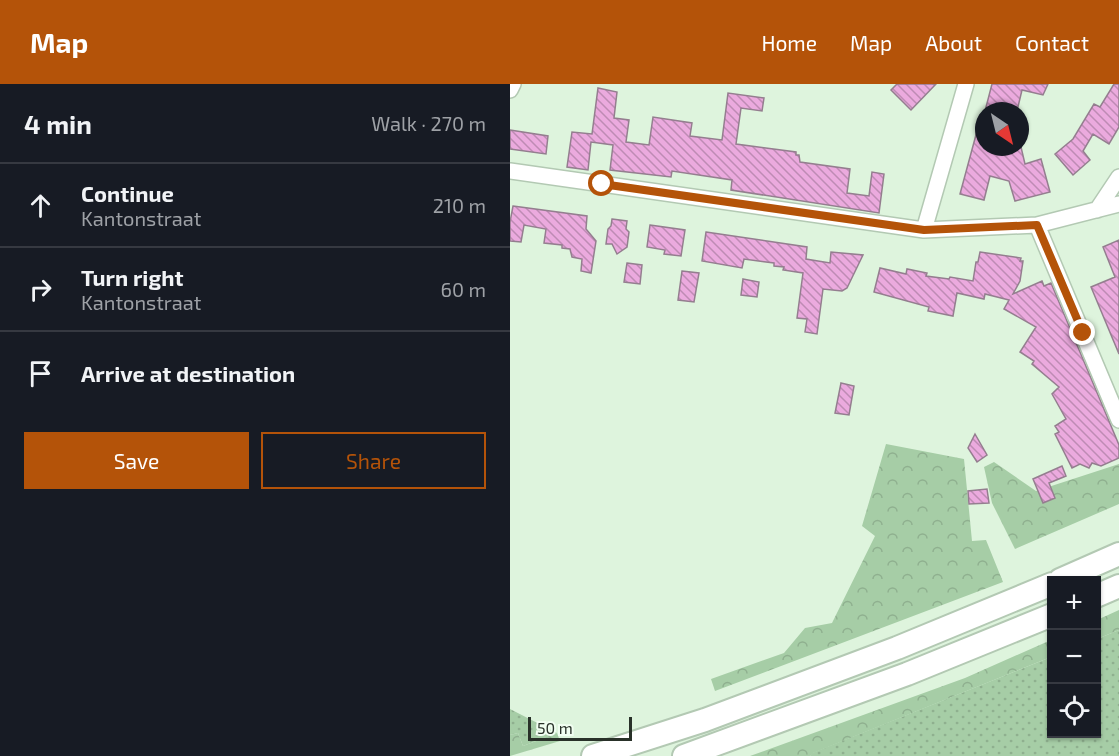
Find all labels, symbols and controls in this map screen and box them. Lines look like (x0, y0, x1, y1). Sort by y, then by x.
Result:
text: Map (30, 25, 88, 59)
text: Home (761, 30, 817, 55)
text: Map (850, 30, 892, 55)
text: About (925, 30, 982, 55)
text: Contact (1015, 30, 1089, 55)
north arrow (975, 102, 1029, 156)
text: 4 min (24, 108, 92, 139)
text: Walk · 270 m (371, 111, 486, 135)
route start (588, 170, 614, 196)
text: Continue (81, 180, 174, 206)
icon: ahead (24, 189, 57, 222)
text: 210 m (433, 193, 486, 217)
text: Kantonstraat (81, 206, 201, 230)
text: Turn right (81, 264, 183, 290)
icon: right (24, 273, 57, 306)
text: 60 m (441, 277, 486, 301)
text: Kantonstraat (81, 290, 201, 314)
route end (1069, 319, 1095, 345)
icon: arrive (24, 357, 57, 390)
text: Arrive at destination (81, 360, 295, 386)
button: Save (24, 432, 249, 489)
button: Share (261, 432, 486, 489)
map controls (1047, 576, 1101, 738)
button: + (1047, 576, 1101, 630)
button: − (1047, 630, 1101, 684)
button: locate (1047, 684, 1101, 738)
scale bar (528, 714, 632, 742)
text: 50 m (537, 718, 573, 737)

